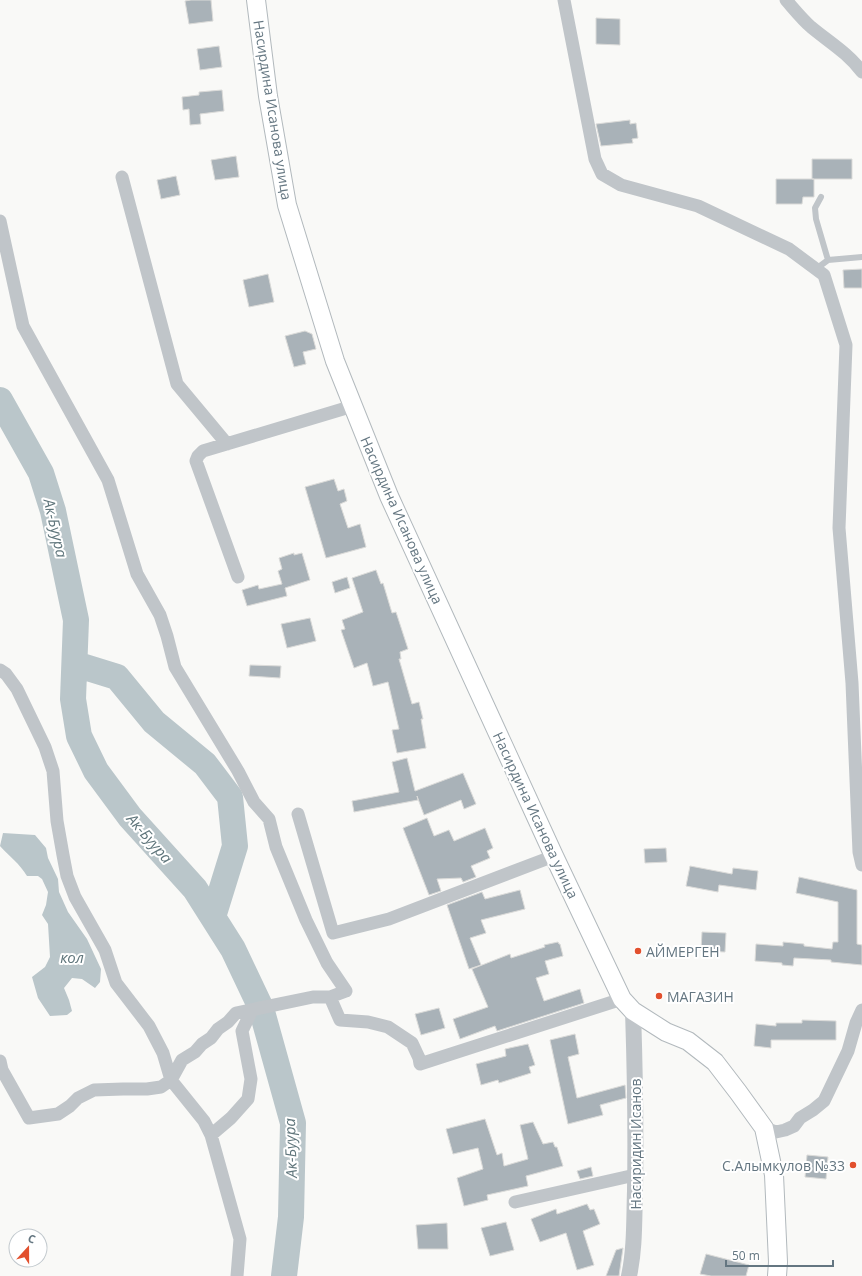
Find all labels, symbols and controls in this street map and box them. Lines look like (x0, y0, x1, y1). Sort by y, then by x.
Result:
street label: Насирдина Исанова улица (249, 19, 297, 201)
street label: Насирдина Исанова улица (356, 433, 448, 607)
water label: Ак-Буура (39, 496, 73, 560)
street label: Насирдина Исанова улица (489, 729, 583, 901)
water label: Ак-Буура (122, 808, 177, 867)
place label: АЙМЕРГЕН (646, 942, 720, 961)
marker: АЙМЕРГЕН (633, 946, 643, 956)
water label: кол (60, 947, 84, 967)
place label: МАГАЗИН (667, 987, 734, 1006)
marker: МАГАЗИН (654, 991, 664, 1001)
street label: Насиридин Исанов (626, 1078, 645, 1210)
water label: Ак-Буура (279, 1117, 301, 1179)
place label: С.Алымкулов №33 (722, 1156, 845, 1175)
marker: С.Алымкулов №33 (848, 1160, 858, 1170)
north arrow (8, 1228, 48, 1268)
text: С (26, 1230, 38, 1246)
scale bar (726, 1242, 833, 1268)
text: 50 m (732, 1247, 760, 1264)

